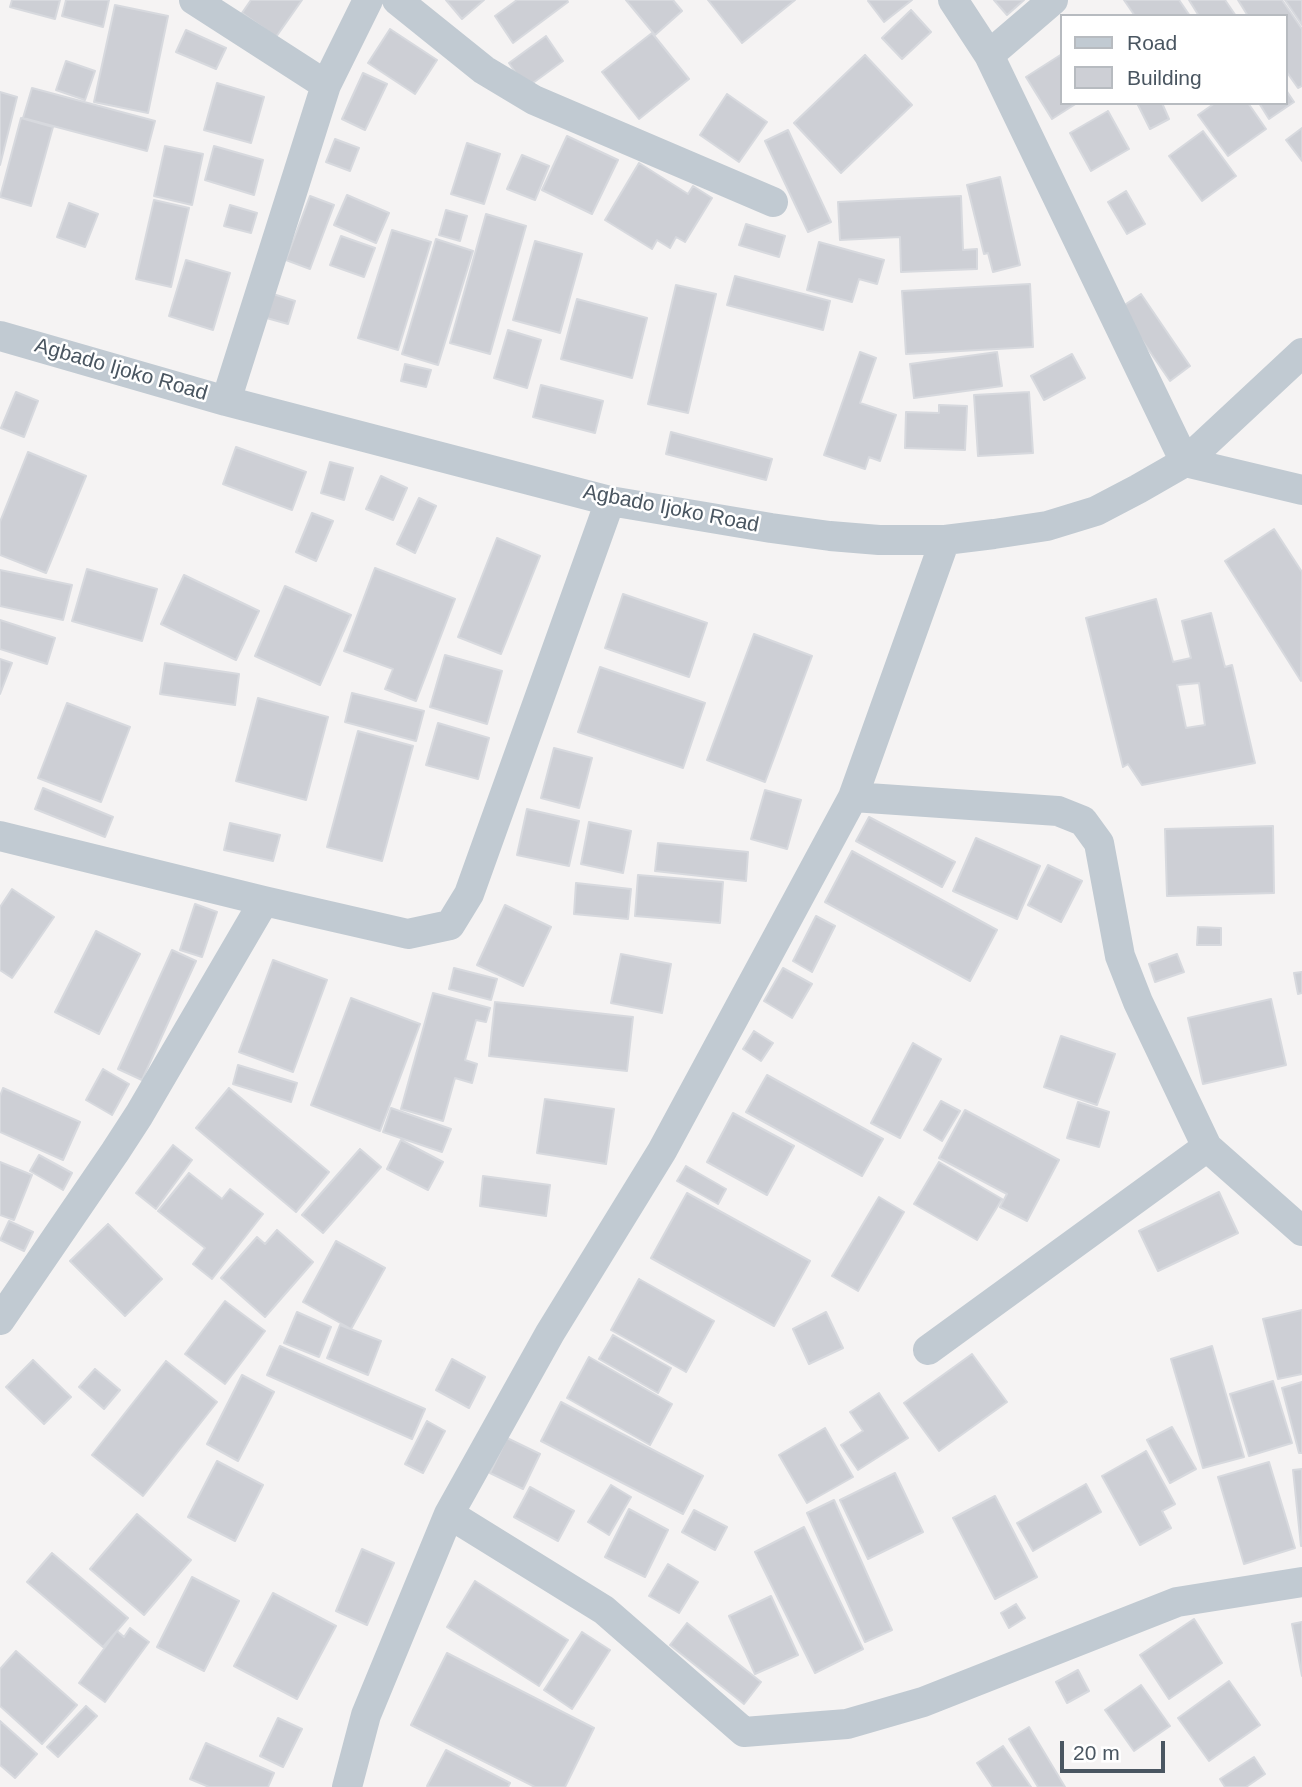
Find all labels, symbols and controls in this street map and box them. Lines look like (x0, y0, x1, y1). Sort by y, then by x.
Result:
legend (1060, 14, 1288, 105)
text: Road (1127, 31, 1177, 54)
text: Building (1127, 66, 1202, 89)
street label: Agbado Ijoko Road (32, 333, 210, 407)
street label: Agbado Ijoko Road (581, 480, 761, 538)
scale bar (1064, 1728, 1169, 1772)
text: 20 m (1073, 1741, 1120, 1764)

